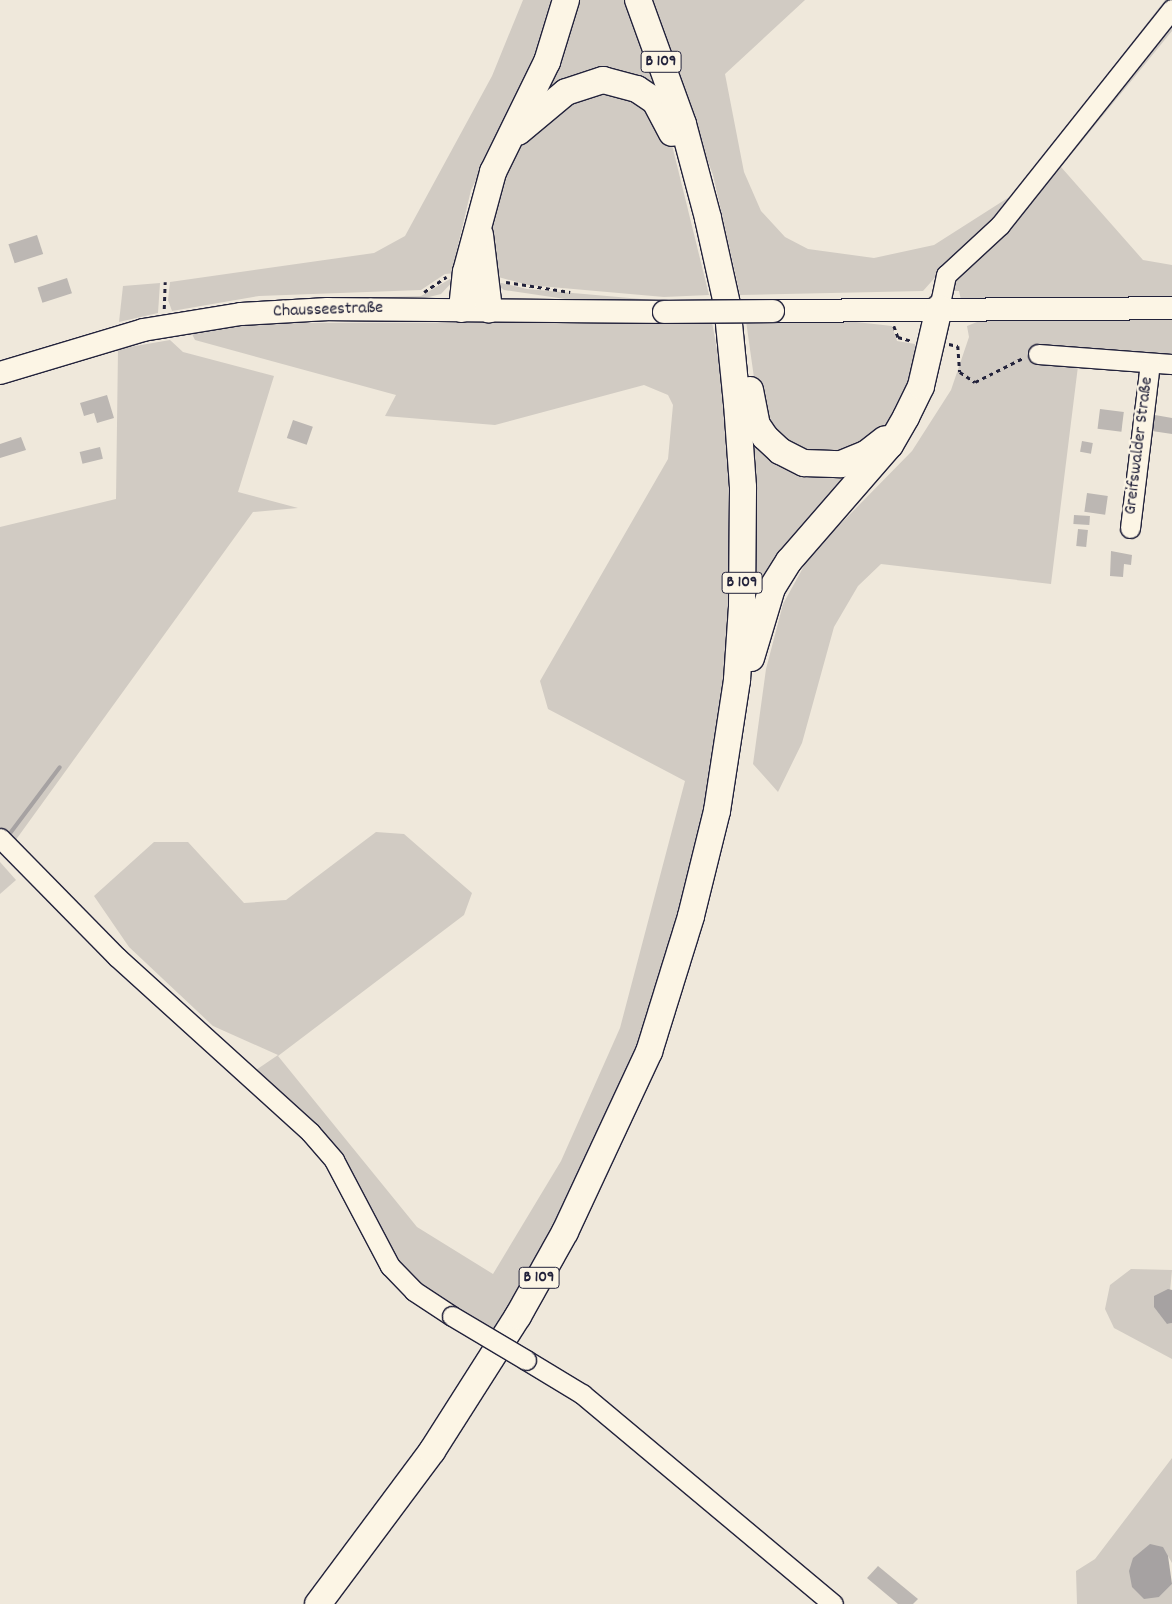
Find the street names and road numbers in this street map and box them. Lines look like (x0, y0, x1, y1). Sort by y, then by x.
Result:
road number: B 109 (640, 48, 682, 76)
street label: Chausseestraße (273, 298, 383, 324)
street label: Greifswalder Straße (1121, 376, 1159, 516)
road number: B 109 (721, 570, 763, 596)
road number: B 109 (518, 1264, 560, 1292)

